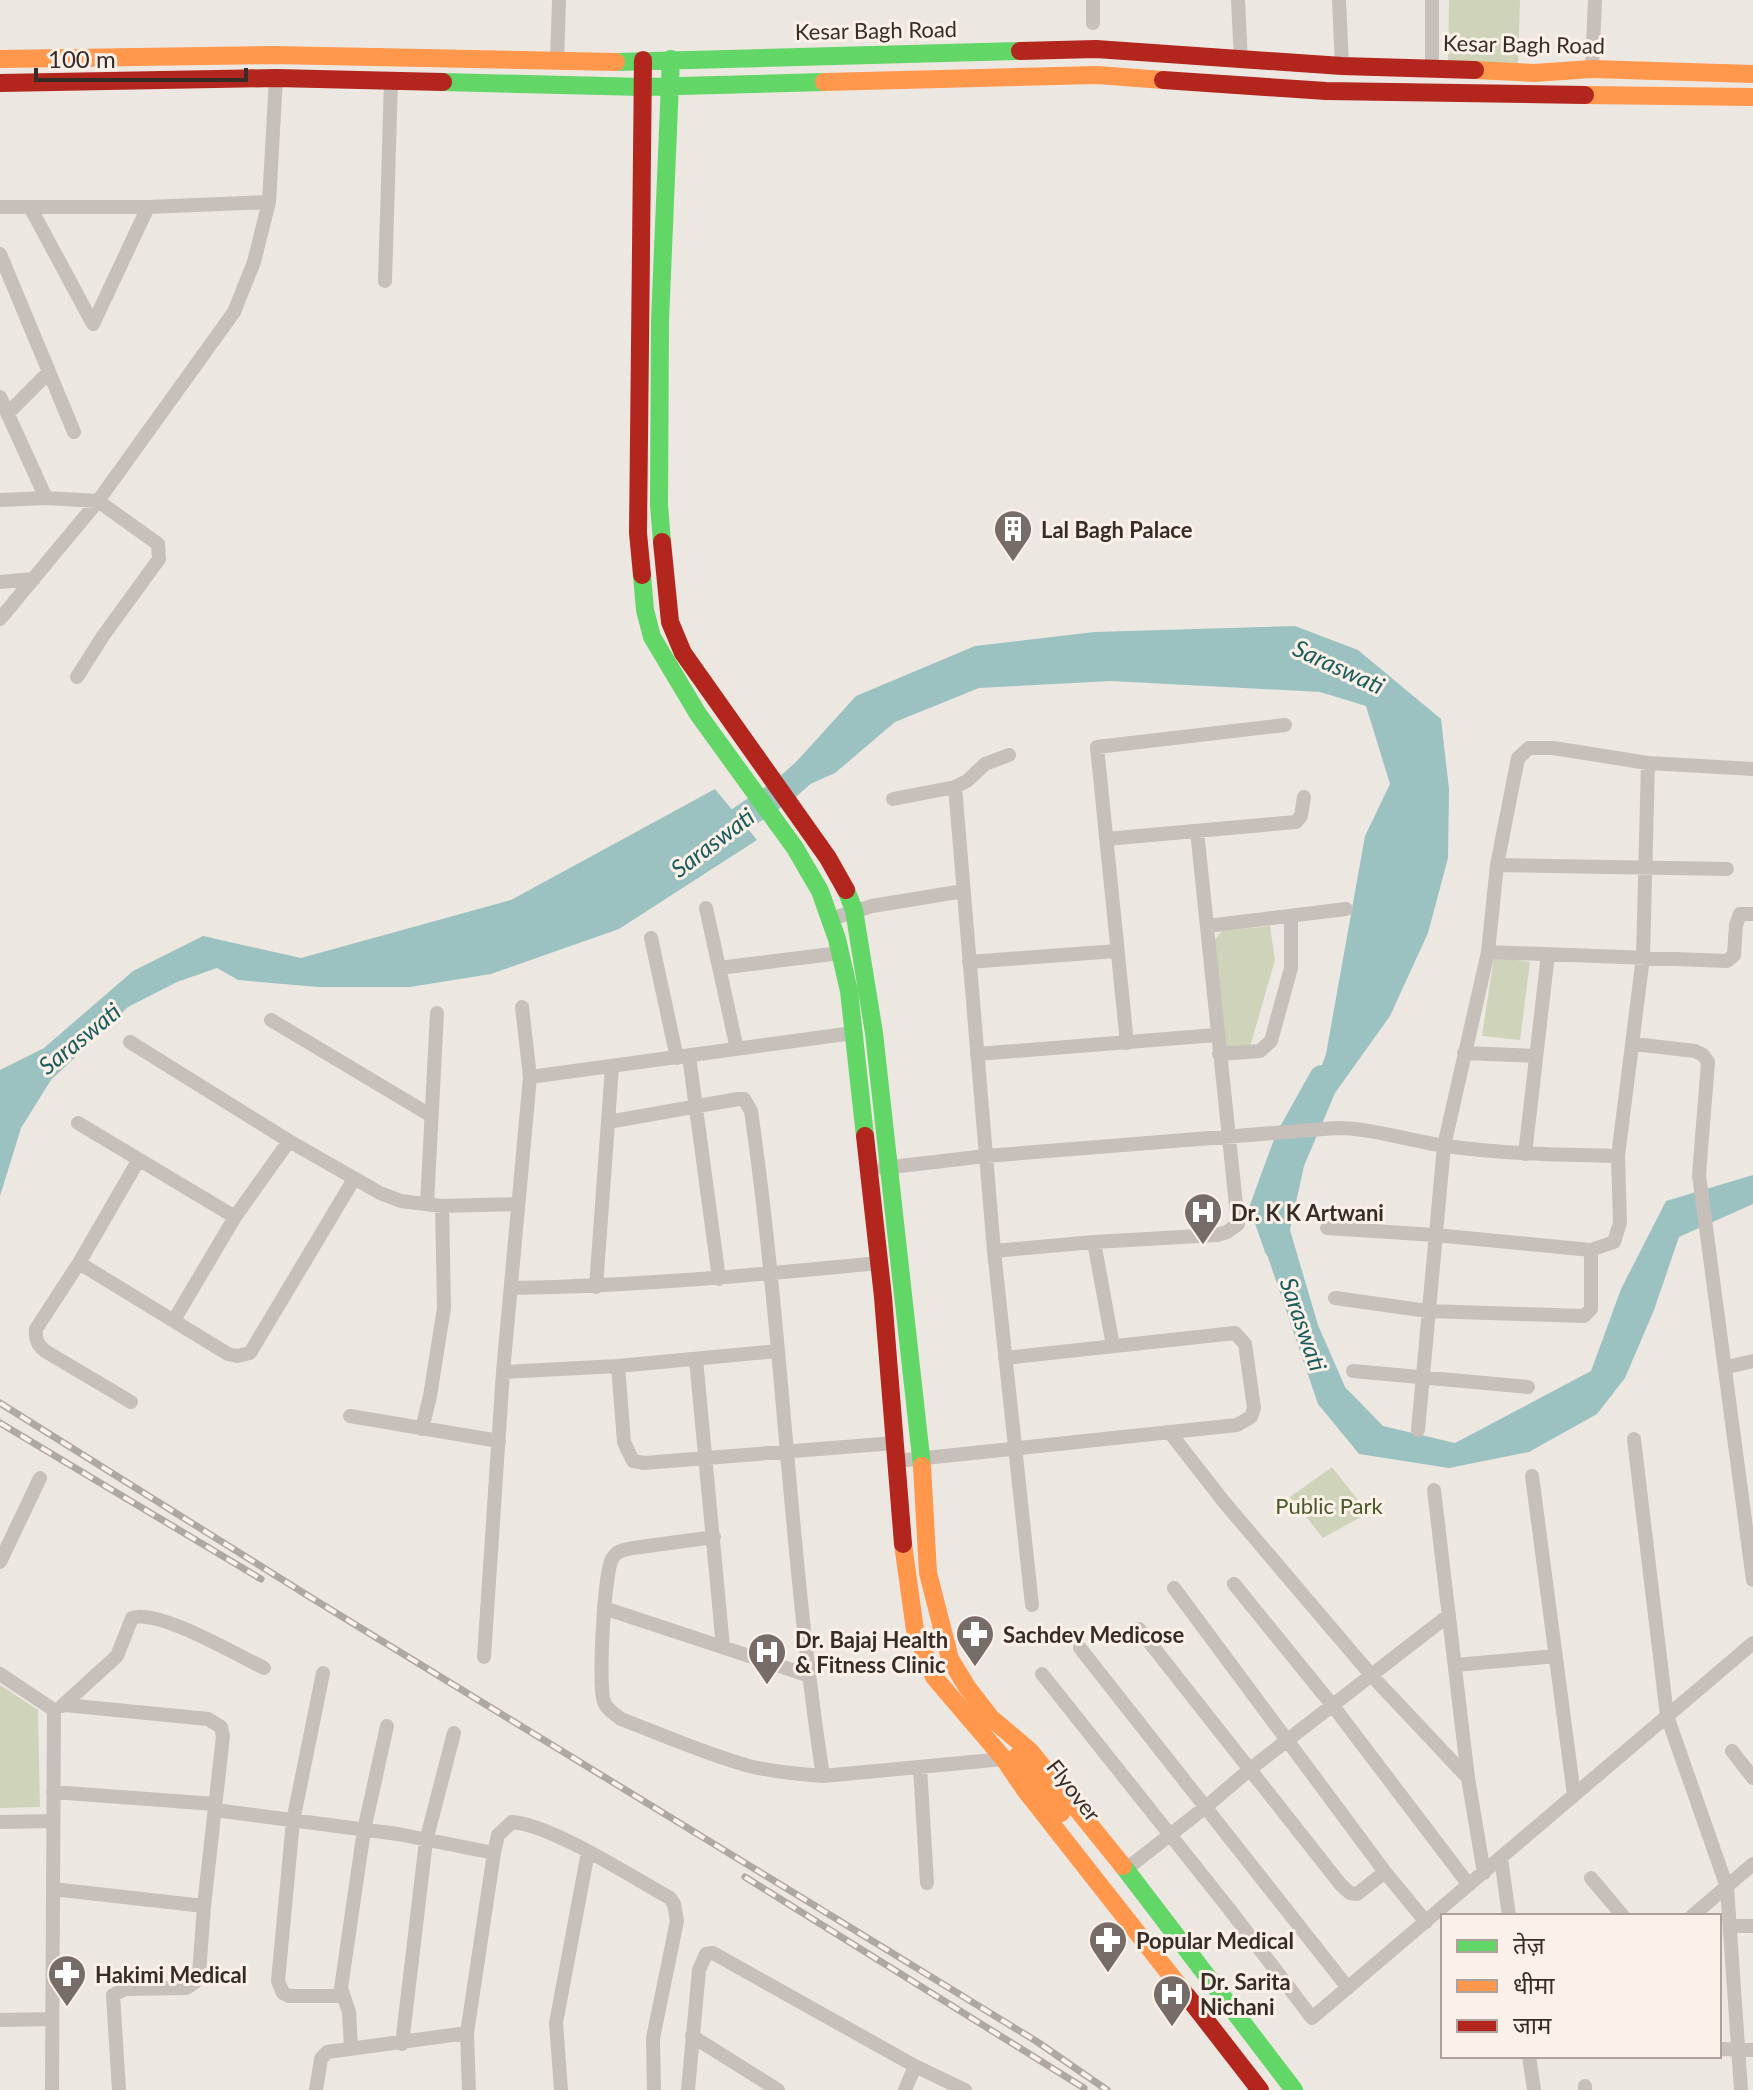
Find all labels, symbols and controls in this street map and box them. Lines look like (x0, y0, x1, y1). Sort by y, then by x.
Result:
street label: Kesar Bagh Road (795, 15, 957, 45)
street label: Kesar Bagh Road (1443, 29, 1605, 59)
scale bar (36, 32, 246, 82)
text: 100 m (48, 44, 116, 73)
building icon: Lal Bagh Palace (992, 508, 1034, 563)
place label: Lal Bagh Palace (1041, 516, 1193, 543)
water label: Saraswati (1289, 632, 1389, 700)
water label: Saraswati (665, 801, 760, 883)
water label: Saraswati (32, 996, 126, 1080)
hospital icon: Dr. K K Artwani (1182, 1191, 1224, 1246)
place label: Dr. K K Artwani (1231, 1199, 1384, 1226)
water label: Saraswati (1275, 1273, 1334, 1375)
park label: Public Park (1275, 1492, 1383, 1519)
pharmacy icon: Sachdev Medicose (954, 1613, 996, 1668)
place label: Sachdev Medicose (1003, 1621, 1184, 1648)
place label: Dr. Bajaj Health & Fitness Clinic (795, 1626, 948, 1678)
hospital icon: Dr. Bajaj Health & Fitness Clinic (746, 1631, 788, 1686)
street label: Flyover (1041, 1754, 1107, 1826)
legend (1441, 1914, 1721, 2058)
pharmacy icon: Popular Medical (1087, 1919, 1129, 1974)
place label: Popular Medical (1136, 1927, 1294, 1954)
text: तेज़ (1513, 1930, 1546, 1959)
pharmacy icon: Hakimi Medical (46, 1953, 88, 2008)
place label: Hakimi Medical (95, 1961, 247, 1988)
place label: Dr. Sarita Nichani (1200, 1968, 1291, 2020)
text: धीमा (1513, 1970, 1555, 1999)
hospital icon: Dr. Sarita Nichani (1151, 1973, 1193, 2028)
text: जाम (1513, 2010, 1552, 2039)

